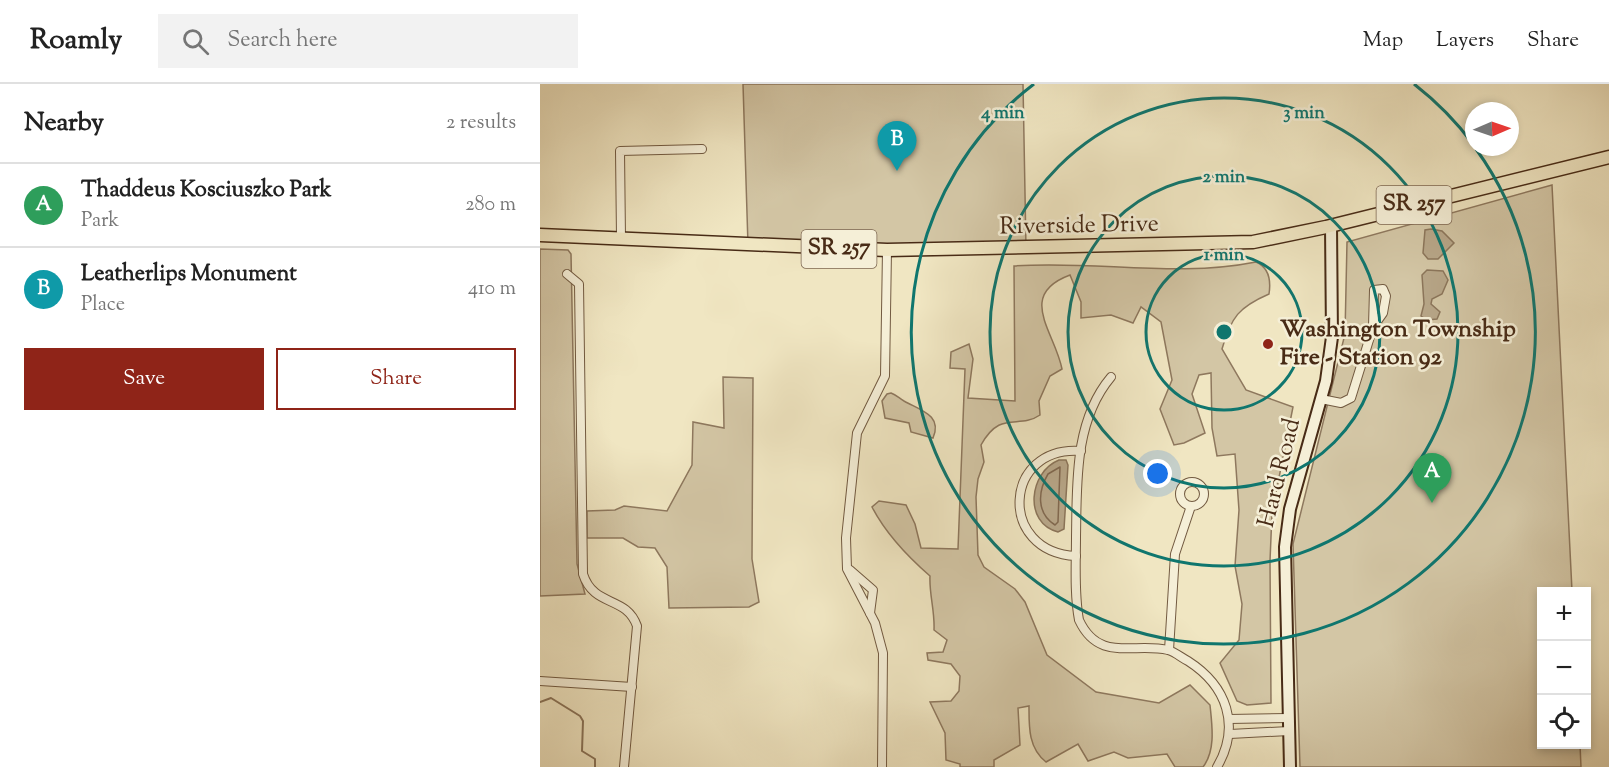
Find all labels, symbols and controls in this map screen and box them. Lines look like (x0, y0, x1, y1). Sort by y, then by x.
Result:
search box (158, 14, 578, 68)
text: Roamly (30, 21, 122, 61)
icon: search (179, 25, 212, 58)
text: Search here (227, 25, 338, 57)
text: Map (1363, 26, 1403, 56)
text: Layers (1436, 26, 1494, 56)
text: Share (1527, 26, 1579, 56)
text: 4 min (980, 101, 1025, 127)
text: 3 min (1283, 101, 1325, 127)
north arrow (1465, 102, 1519, 156)
text: Nearby (24, 105, 104, 142)
text: 2 results (446, 109, 516, 138)
pin: B (878, 122, 916, 171)
text: 2 min (1203, 165, 1246, 191)
text: Thaddeus Kosciuszko Park (81, 175, 332, 207)
road number: SR 257 (1376, 186, 1452, 224)
text: A (35, 191, 52, 220)
text: 280 m (465, 191, 516, 220)
text: Park (81, 207, 119, 236)
street label: Riverside Drive (999, 208, 1159, 244)
road number: SR 257 (802, 230, 876, 268)
text: 1 min (1204, 243, 1245, 269)
text: Leatherlips Monument (81, 259, 297, 291)
text: B (37, 275, 50, 304)
text: 410 m (468, 275, 516, 304)
text: Place (81, 291, 125, 320)
place label: Washington Township Fire - Station 92 (1280, 313, 1516, 375)
centre of rings (1214, 322, 1234, 342)
marker: Washington Township Fire - Station 92 (1261, 337, 1275, 351)
button: Save (24, 348, 264, 410)
button: Share (276, 348, 516, 410)
street label: Hard Road (1250, 414, 1310, 531)
pin: A (1412, 454, 1452, 503)
your location (1143, 459, 1172, 488)
map controls (1537, 587, 1591, 749)
button: + (1537, 587, 1591, 641)
button: − (1537, 641, 1591, 695)
button: locate (1537, 695, 1591, 749)

